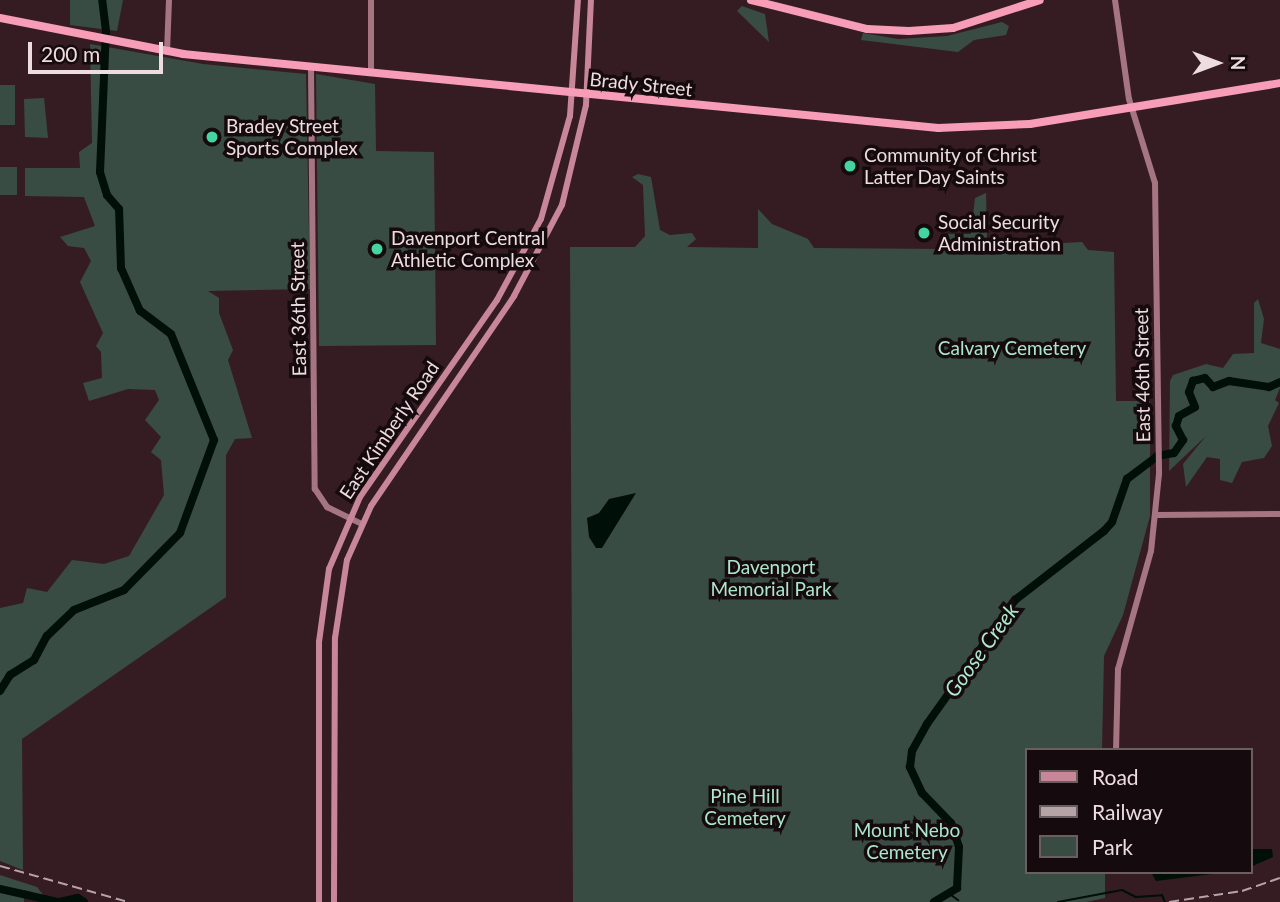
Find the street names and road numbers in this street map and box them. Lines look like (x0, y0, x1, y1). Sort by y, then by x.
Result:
street label: Brady Street (588, 67, 694, 101)
street label: East 36th Street (285, 242, 311, 376)
street label: East 46th Street (1129, 308, 1155, 442)
street label: East Kimberly Road (334, 357, 444, 503)

